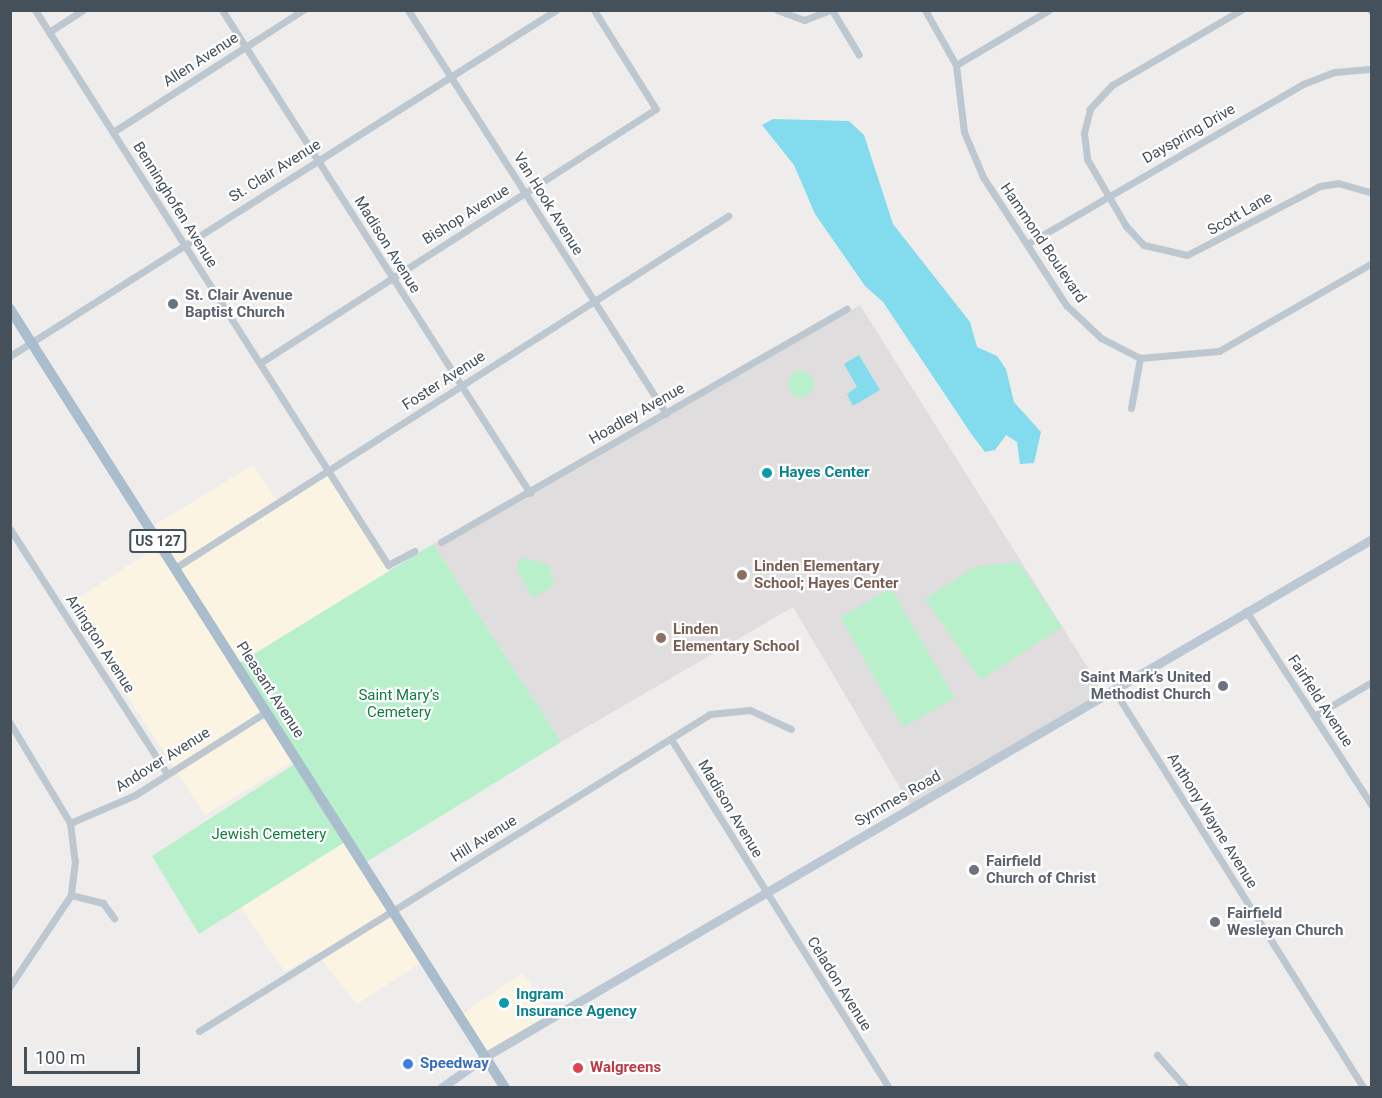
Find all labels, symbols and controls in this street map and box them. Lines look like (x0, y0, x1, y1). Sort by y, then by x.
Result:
street label: Allen Avenue (160, 29, 242, 91)
street label: Dayspring Drive (1139, 100, 1239, 168)
street label: St. Clair Avenue (226, 136, 324, 206)
street label: Benninghofen Avenue (129, 139, 221, 271)
street label: Van Hook Avenue (509, 149, 587, 259)
street label: Hammond Boulevard (996, 180, 1090, 306)
street label: Bishop Avenue (419, 181, 513, 249)
street label: Scott Lane (1205, 188, 1275, 240)
street label: Madison Avenue (350, 193, 424, 297)
place label: St. Clair Avenue Baptist Church (185, 286, 293, 321)
marker: St. Clair Avenue Baptist Church (166, 297, 180, 311)
street label: Foster Avenue (399, 348, 489, 414)
street label: Hoadley Avenue (586, 379, 688, 449)
place label: Hayes Center (779, 464, 869, 482)
marker: Hayes Center (760, 466, 774, 480)
road number: US 127 (128, 530, 188, 552)
place label: Linden Elementary School; Hayes Center (754, 557, 899, 592)
marker: Linden Elementary School; Hayes Center (735, 568, 749, 582)
street label: Arlington Avenue (62, 592, 138, 696)
place label: Linden Elementary School (673, 620, 799, 655)
marker: Linden Elementary School (654, 631, 668, 645)
street label: Pleasant Avenue (232, 639, 308, 741)
street label: Fairfield Avenue (1284, 652, 1356, 750)
place label: Saint Mark’s United Methodist Church (1081, 668, 1211, 703)
marker: Saint Mark’s United Methodist Church (1216, 679, 1230, 693)
park label: Saint Mary’s Cemetery (358, 686, 440, 721)
street label: Andover Avenue (112, 724, 214, 796)
street label: Anthony Wayne Avenue (1163, 750, 1261, 892)
street label: Madison Avenue (694, 757, 766, 861)
street label: Symmes Road (852, 767, 944, 831)
street label: Hill Avenue (448, 812, 520, 866)
park label: Jewish Cemetery (212, 826, 326, 844)
place label: Fairfield Church of Christ (986, 852, 1096, 887)
marker: Fairfield Church of Christ (967, 863, 981, 877)
place label: Fairfield Wesleyan Church (1227, 904, 1343, 939)
marker: Fairfield Wesleyan Church (1208, 915, 1222, 929)
street label: Celadon Avenue (803, 934, 875, 1034)
place label: Ingram Insurance Agency (516, 985, 637, 1020)
marker: Ingram Insurance Agency (497, 996, 511, 1010)
scale bar (27, 1035, 142, 1073)
text: 100 m (35, 1047, 86, 1068)
place label: Speedway (420, 1055, 489, 1073)
marker: Speedway (401, 1057, 415, 1071)
place label: Walgreens (590, 1059, 661, 1077)
marker: Walgreens (571, 1061, 585, 1075)

